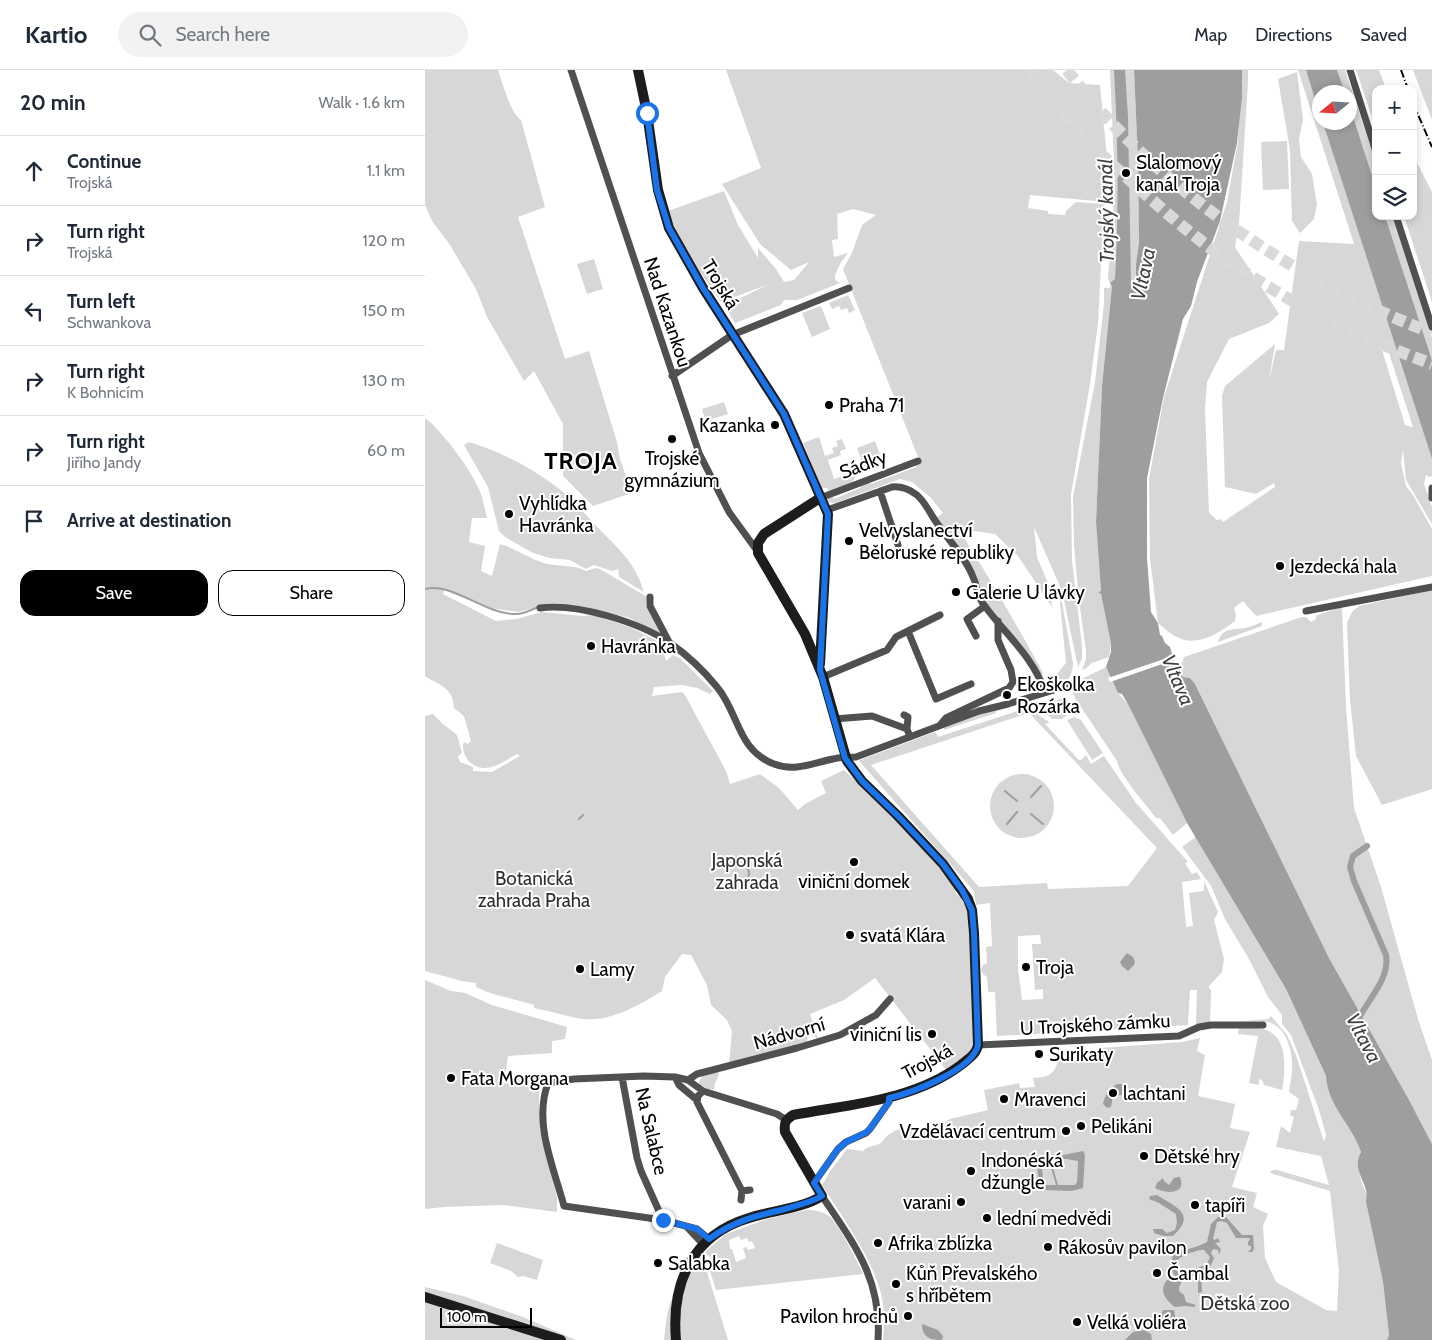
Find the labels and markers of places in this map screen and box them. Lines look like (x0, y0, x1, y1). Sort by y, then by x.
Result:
place label: Slalomový kanál Troja (1136, 151, 1222, 196)
marker: Slalomový kanál Troja (1120, 167, 1132, 179)
place label: Praha 71 (839, 394, 904, 417)
marker: Praha 71 (823, 399, 835, 411)
place label: Kazanka (699, 414, 765, 437)
marker: Kazanka (769, 419, 781, 431)
marker: Trojské gymnázium (666, 433, 678, 445)
place label: Trojské gymnázium (624, 447, 720, 492)
place label: Vyhlídka Havránka (519, 492, 594, 537)
marker: Vyhlídka Havránka (503, 508, 515, 520)
place label: Velvyslanectví Běloruské republiky (859, 519, 1014, 564)
marker: Velvyslanectví Běloruské republiky (843, 535, 855, 547)
place label: Jezdecká hala (1289, 555, 1397, 578)
marker: Jezdecká hala (1274, 560, 1286, 572)
place label: Galerie U lávky (966, 581, 1085, 604)
marker: Galerie U lávky (950, 586, 962, 598)
place label: Havránka (601, 635, 676, 658)
marker: Havránka (585, 640, 597, 652)
place label: Ekoškolka Rozárka (1017, 673, 1095, 718)
marker: Ekoškolka Rozárka (1001, 689, 1013, 701)
marker: viniční domek (848, 856, 860, 868)
place label: viniční domek (798, 870, 910, 893)
place label: svatá Klára (860, 924, 945, 947)
marker: svatá Klára (844, 929, 856, 941)
place label: Troja (1036, 956, 1074, 979)
place label: Lamy (590, 958, 635, 981)
marker: Troja (1020, 961, 1032, 973)
marker: Lamy (574, 963, 586, 975)
place label: viniční lis (850, 1023, 922, 1046)
marker: viniční lis (926, 1028, 938, 1040)
place label: Surikaty (1049, 1043, 1114, 1066)
marker: Surikaty (1033, 1048, 1045, 1060)
place label: Fata Morgana (461, 1067, 568, 1090)
marker: Fata Morgana (445, 1072, 457, 1084)
place label: lachtani (1123, 1082, 1186, 1105)
marker: lachtani (1107, 1087, 1119, 1099)
place label: Mravenci (1014, 1088, 1086, 1111)
marker: Mravenci (998, 1093, 1010, 1105)
place label: Pelikáni (1091, 1115, 1152, 1138)
place label: Vzdělávací centrum (899, 1120, 1056, 1143)
marker: Pelikáni (1075, 1120, 1087, 1132)
marker: Vzdělávací centrum (1060, 1125, 1072, 1137)
place label: Dětské hry (1154, 1145, 1240, 1168)
place label: Indonéská džungle (981, 1149, 1063, 1194)
marker: Dětské hry (1138, 1150, 1150, 1162)
marker: Indonéská džungle (965, 1165, 977, 1177)
place label: varani (903, 1191, 951, 1214)
place label: tapíři (1205, 1194, 1245, 1217)
marker: varani (955, 1196, 967, 1208)
marker: tapíři (1189, 1199, 1201, 1211)
place label: lední medvědi (997, 1207, 1111, 1230)
marker: lední medvědi (981, 1212, 993, 1224)
place label: Afrika zblízka (888, 1232, 992, 1255)
place label: Rákosův pavilon (1058, 1236, 1187, 1259)
marker: Afrika zblízka (872, 1237, 884, 1249)
marker: Rákosův pavilon (1042, 1241, 1054, 1253)
place label: Salabka (668, 1252, 730, 1275)
marker: Salabka (652, 1257, 664, 1269)
place label: Čambal (1167, 1261, 1229, 1285)
place label: Kůň Převalského s hříbětem (906, 1262, 1037, 1307)
marker: Čambal (1151, 1267, 1163, 1279)
marker: Kůň Převalského s hříbětem (890, 1278, 902, 1290)
place label: Pavilon hrochů (780, 1305, 898, 1328)
marker: Pavilon hrochů (902, 1310, 914, 1322)
place label: Velká voliéra (1087, 1311, 1186, 1334)
marker: Velká voliéra (1071, 1316, 1083, 1328)

